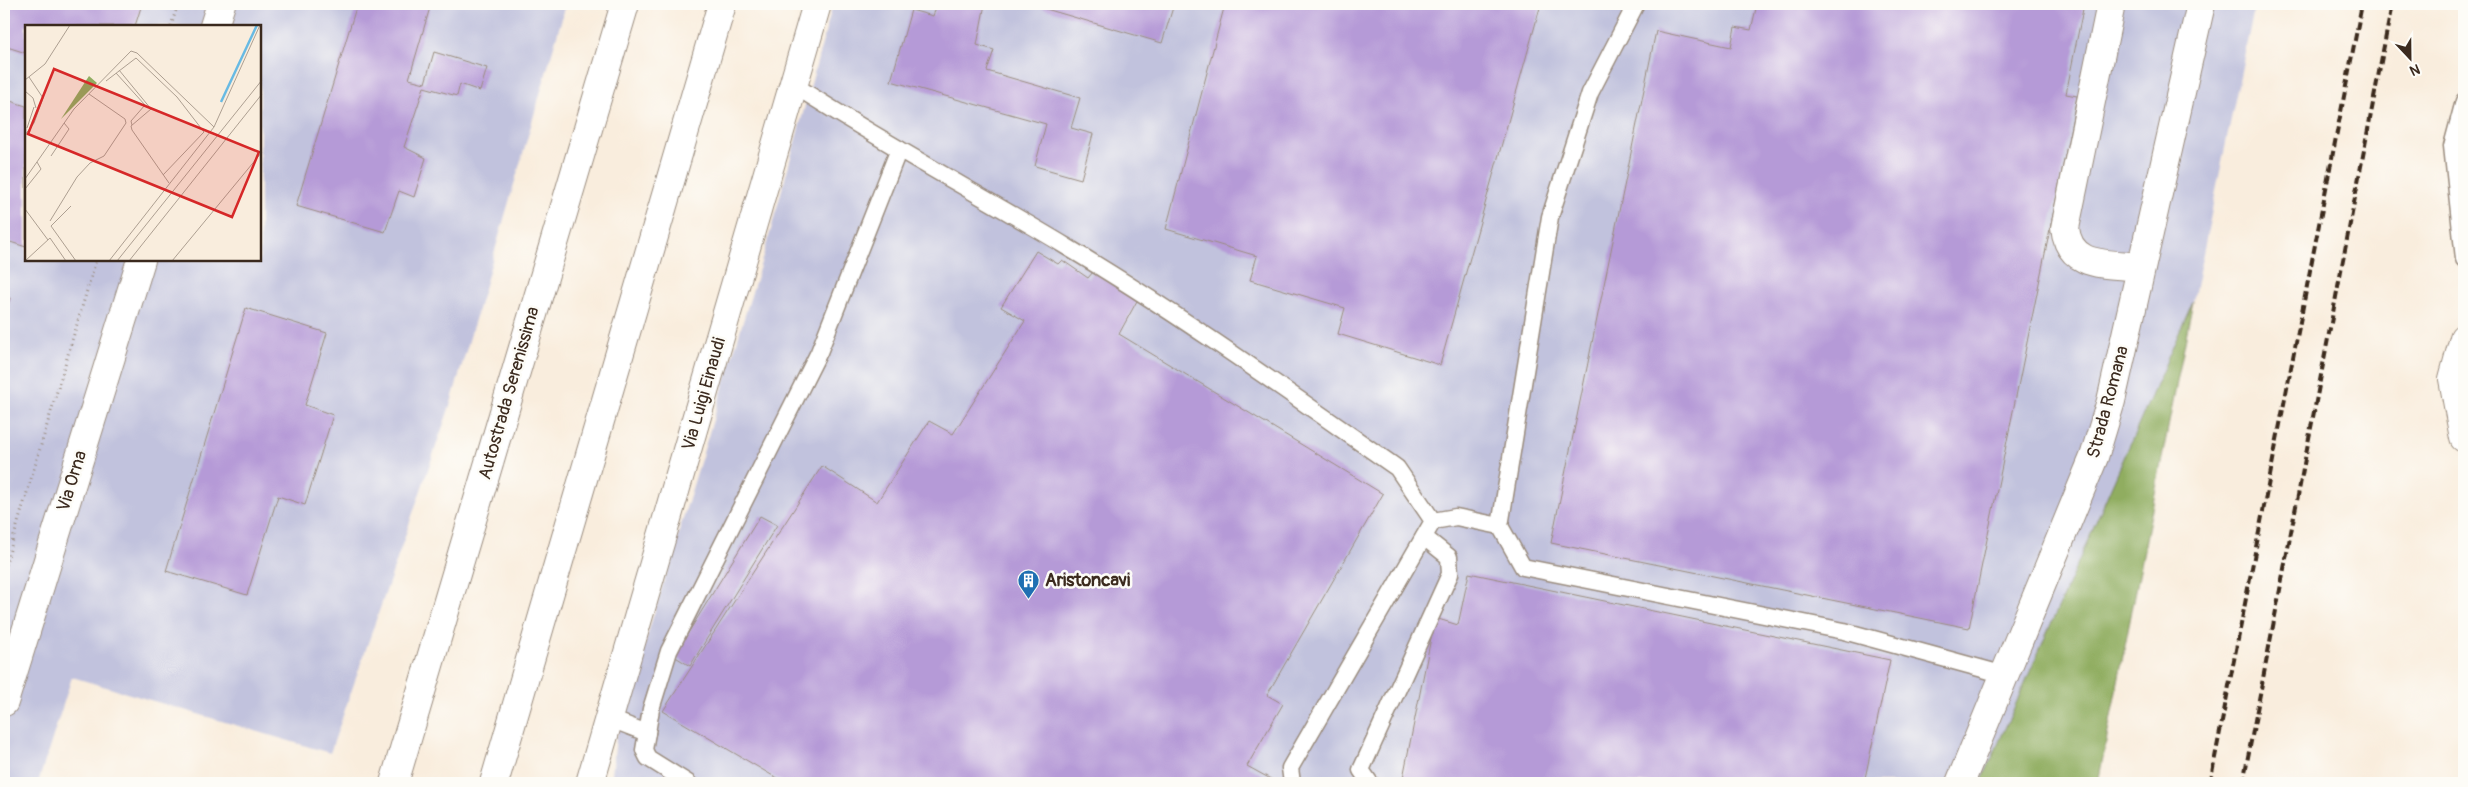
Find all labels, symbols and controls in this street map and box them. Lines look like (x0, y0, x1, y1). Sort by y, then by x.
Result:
inset map (25, 25, 261, 261)
north arrow (2386, 32, 2436, 82)
text: N (2407, 60, 2422, 79)
street label: Autostrada Serenissima (473, 304, 545, 482)
street label: Via Luigi Einaudi (677, 335, 731, 453)
street label: Strada Romana (2082, 343, 2134, 461)
street label: Via Orna (52, 448, 92, 514)
building icon: Aristoncavi (1017, 568, 1041, 599)
place label: Aristoncavi (1045, 569, 1130, 592)

